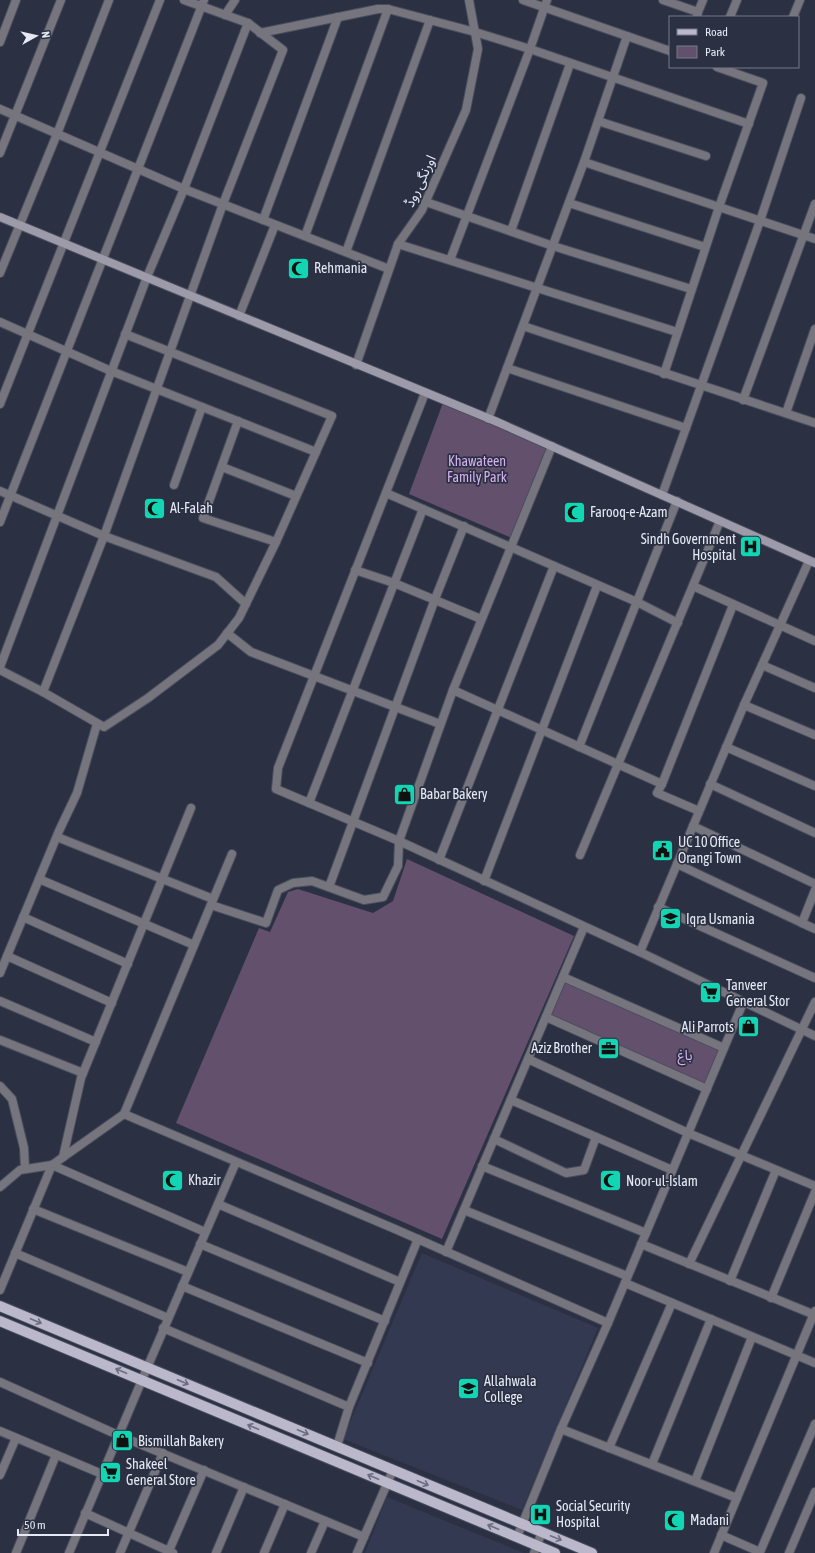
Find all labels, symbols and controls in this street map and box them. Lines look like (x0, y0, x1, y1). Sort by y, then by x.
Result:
north arrow (16, 16, 56, 56)
legend (669, 16, 799, 68)
text: Road (705, 25, 728, 39)
text: N (40, 31, 52, 39)
text: Park (705, 45, 726, 59)
street label: اورنگی روڈ (401, 152, 440, 210)
mosque icon: Rehmania (286, 255, 312, 281)
place label: Rehmania (314, 260, 367, 276)
park label: Khawateen Family Park (447, 453, 507, 485)
mosque icon: Al-Falah (141, 495, 167, 521)
mosque icon: Farooq-e-Azam (561, 499, 587, 525)
place label: Al-Falah (170, 500, 213, 516)
place label: Farooq-e-Azam (590, 504, 668, 520)
place label: Sindh Government Hospital (641, 531, 736, 563)
hospital icon: Sindh Government Hospital (738, 534, 764, 560)
shop icon: Babar Bakery (391, 781, 417, 807)
place label: Babar Bakery (420, 786, 488, 802)
place label: UC 10 Office Orangi Town (678, 834, 741, 866)
public building icon: UC 10 Office Orangi Town (650, 837, 676, 863)
school or university icon: Iqra Usmania (657, 906, 683, 932)
place label: Iqra Usmania (686, 911, 755, 927)
place label: Tanveer General Stor (726, 977, 790, 1009)
supermarket icon: Tanveer General Stor (697, 980, 723, 1006)
shop icon: Ali Parrots (736, 1014, 762, 1040)
place label: Ali Parrots (681, 1019, 734, 1035)
office icon: Aziz Brother (595, 1035, 621, 1061)
place label: Aziz Brother (531, 1040, 593, 1056)
park label: باغ (678, 1047, 693, 1066)
mosque icon: Khazir (159, 1167, 185, 1193)
mosque icon: Noor-ul-Islam (597, 1168, 623, 1194)
place label: Khazir (188, 1172, 221, 1188)
place label: Noor-ul-Islam (626, 1173, 698, 1189)
one-way arrow (30, 1318, 42, 1325)
one-way arrow (115, 1367, 127, 1374)
place label: Allahwala College (484, 1373, 537, 1405)
school or university icon: Allahwala College (455, 1376, 481, 1402)
one-way arrow (177, 1379, 189, 1387)
one-way arrow (248, 1422, 260, 1430)
shop icon: Bismillah Bakery (110, 1428, 136, 1454)
one-way arrow (297, 1429, 309, 1437)
place label: Bismillah Bakery (138, 1433, 224, 1449)
place label: Shakeel General Store (126, 1456, 196, 1488)
supermarket icon: Shakeel General Store (98, 1459, 124, 1485)
one-way arrow (368, 1472, 380, 1480)
one-way arrow (417, 1480, 429, 1487)
place label: Social Security Hospital (556, 1498, 630, 1530)
hospital icon: Social Security Hospital (528, 1501, 554, 1527)
mosque icon: Madani (662, 1507, 688, 1533)
scale bar (18, 1511, 108, 1537)
place label: Madani (690, 1512, 729, 1528)
text: 50 m (24, 1518, 46, 1532)
one-way arrow (488, 1523, 500, 1531)
one-way arrow (550, 1535, 562, 1542)

